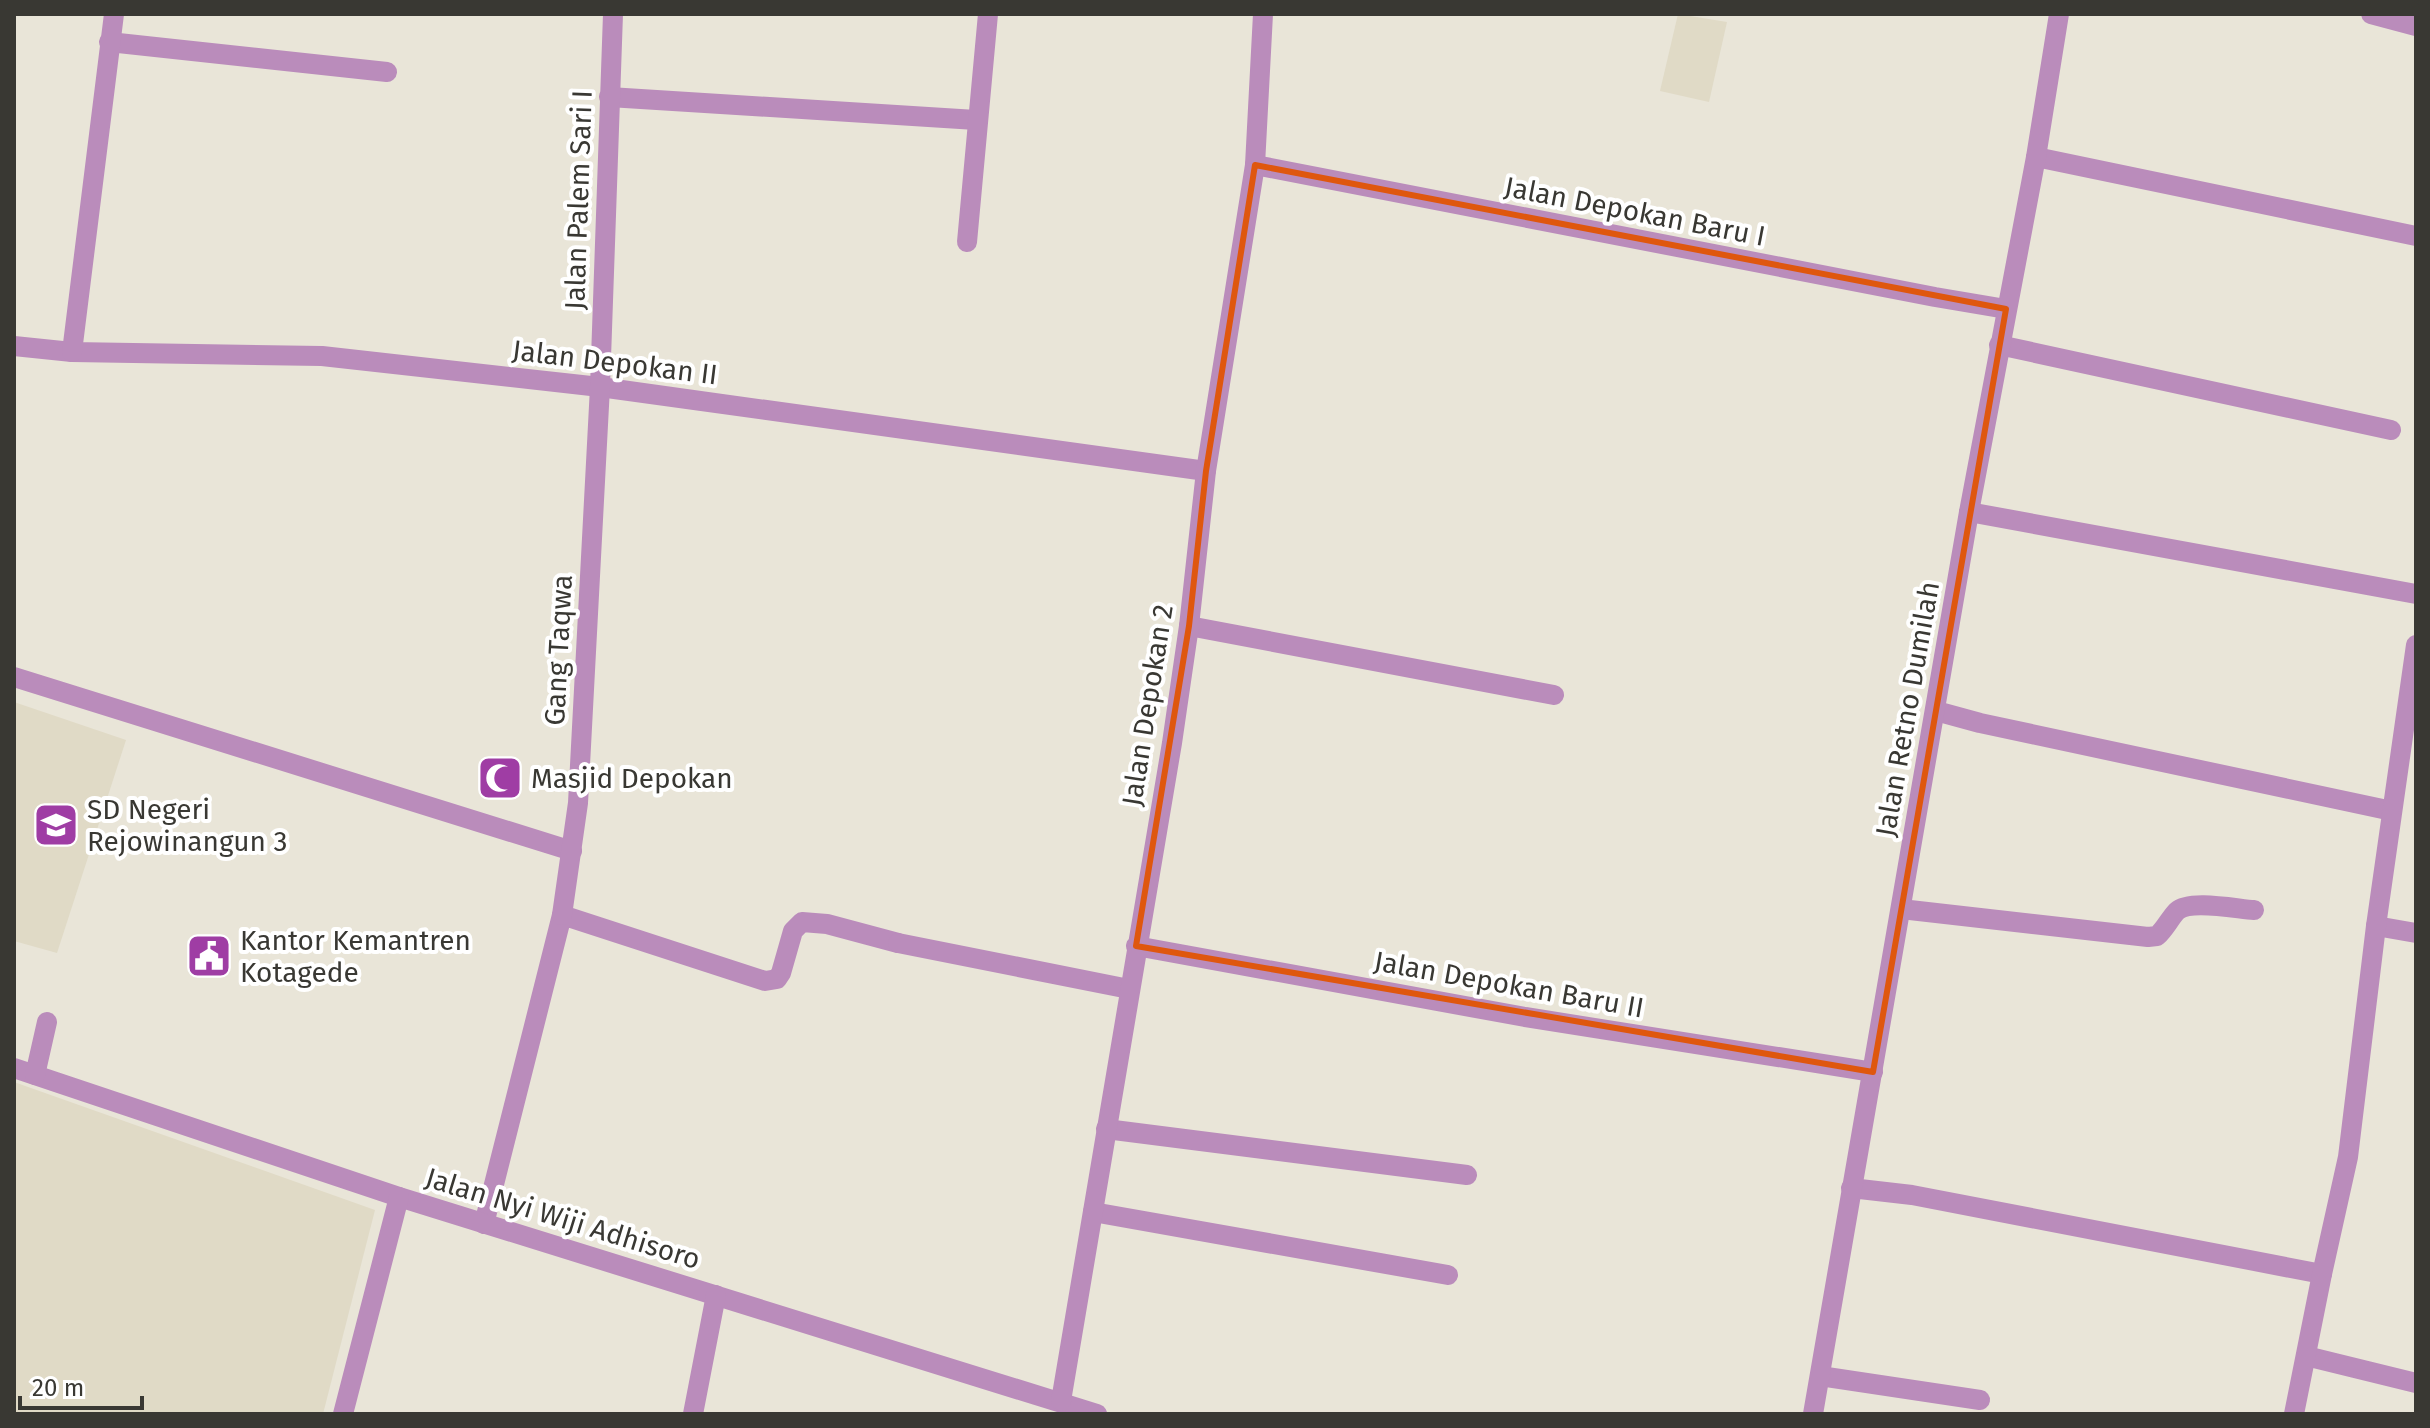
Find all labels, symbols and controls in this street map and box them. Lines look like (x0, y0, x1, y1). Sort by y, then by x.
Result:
street label: Jalan Palem Sari I (558, 90, 599, 310)
street label: Jalan Depokan Baru I (1502, 170, 1768, 253)
street label: Jalan Depokan II (511, 334, 719, 391)
street label: Gang Taqwa (538, 574, 579, 726)
street label: Jalan Retno Dumilah (1869, 579, 1946, 839)
street label: Jalan Depokan 2 (1115, 602, 1180, 808)
mosque icon: Masjid Depokan (476, 754, 524, 802)
place label: Masjid Depokan (531, 762, 733, 795)
place label: SD Negeri Rejowinangun 3 (87, 793, 287, 858)
school or university icon: SD Negeri Rejowinangun 3 (32, 801, 80, 849)
place label: Kantor Kemantren Kotagede (240, 924, 471, 989)
public building icon: Kantor Kemantren Kotagede (185, 932, 233, 980)
street label: Jalan Depokan Baru II (1372, 945, 1646, 1024)
street label: Jalan Nyi Wiji Adhisoro (421, 1161, 704, 1276)
scale bar (20, 1360, 142, 1410)
text: 20 m (32, 1374, 84, 1402)

